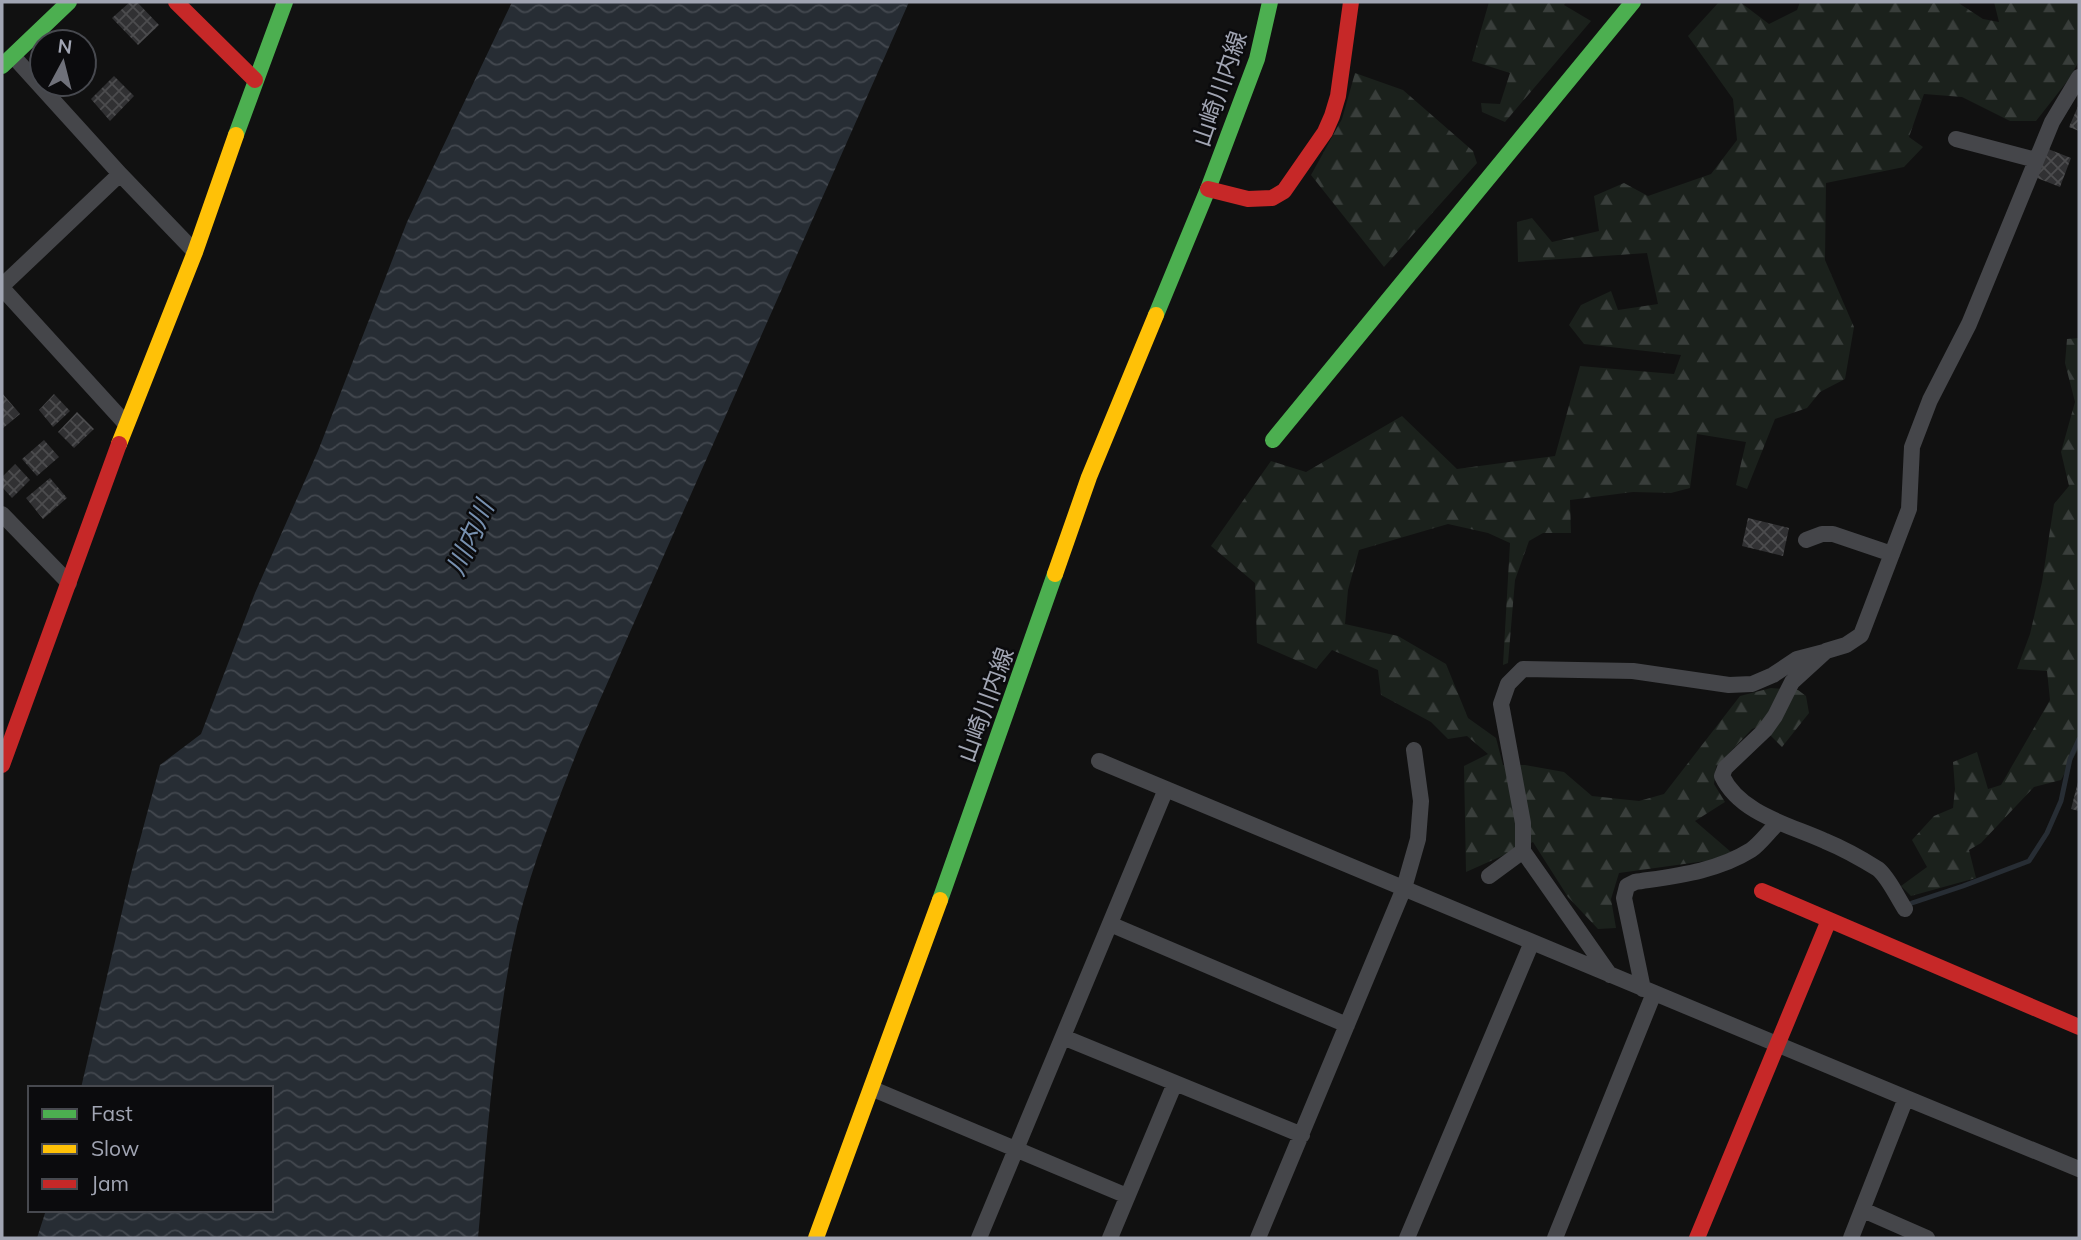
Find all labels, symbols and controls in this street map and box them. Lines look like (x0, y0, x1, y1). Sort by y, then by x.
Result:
street label: 山崎川内線 (1185, 27, 1253, 150)
north arrow (28, 28, 98, 98)
text: N (56, 33, 74, 59)
water label: 川内川 (439, 493, 502, 580)
street label: 山崎川内線 (950, 643, 1020, 766)
legend (28, 1086, 273, 1212)
text: Fast (91, 1100, 133, 1126)
text: Slow (91, 1135, 139, 1161)
text: Jam (91, 1170, 129, 1196)

